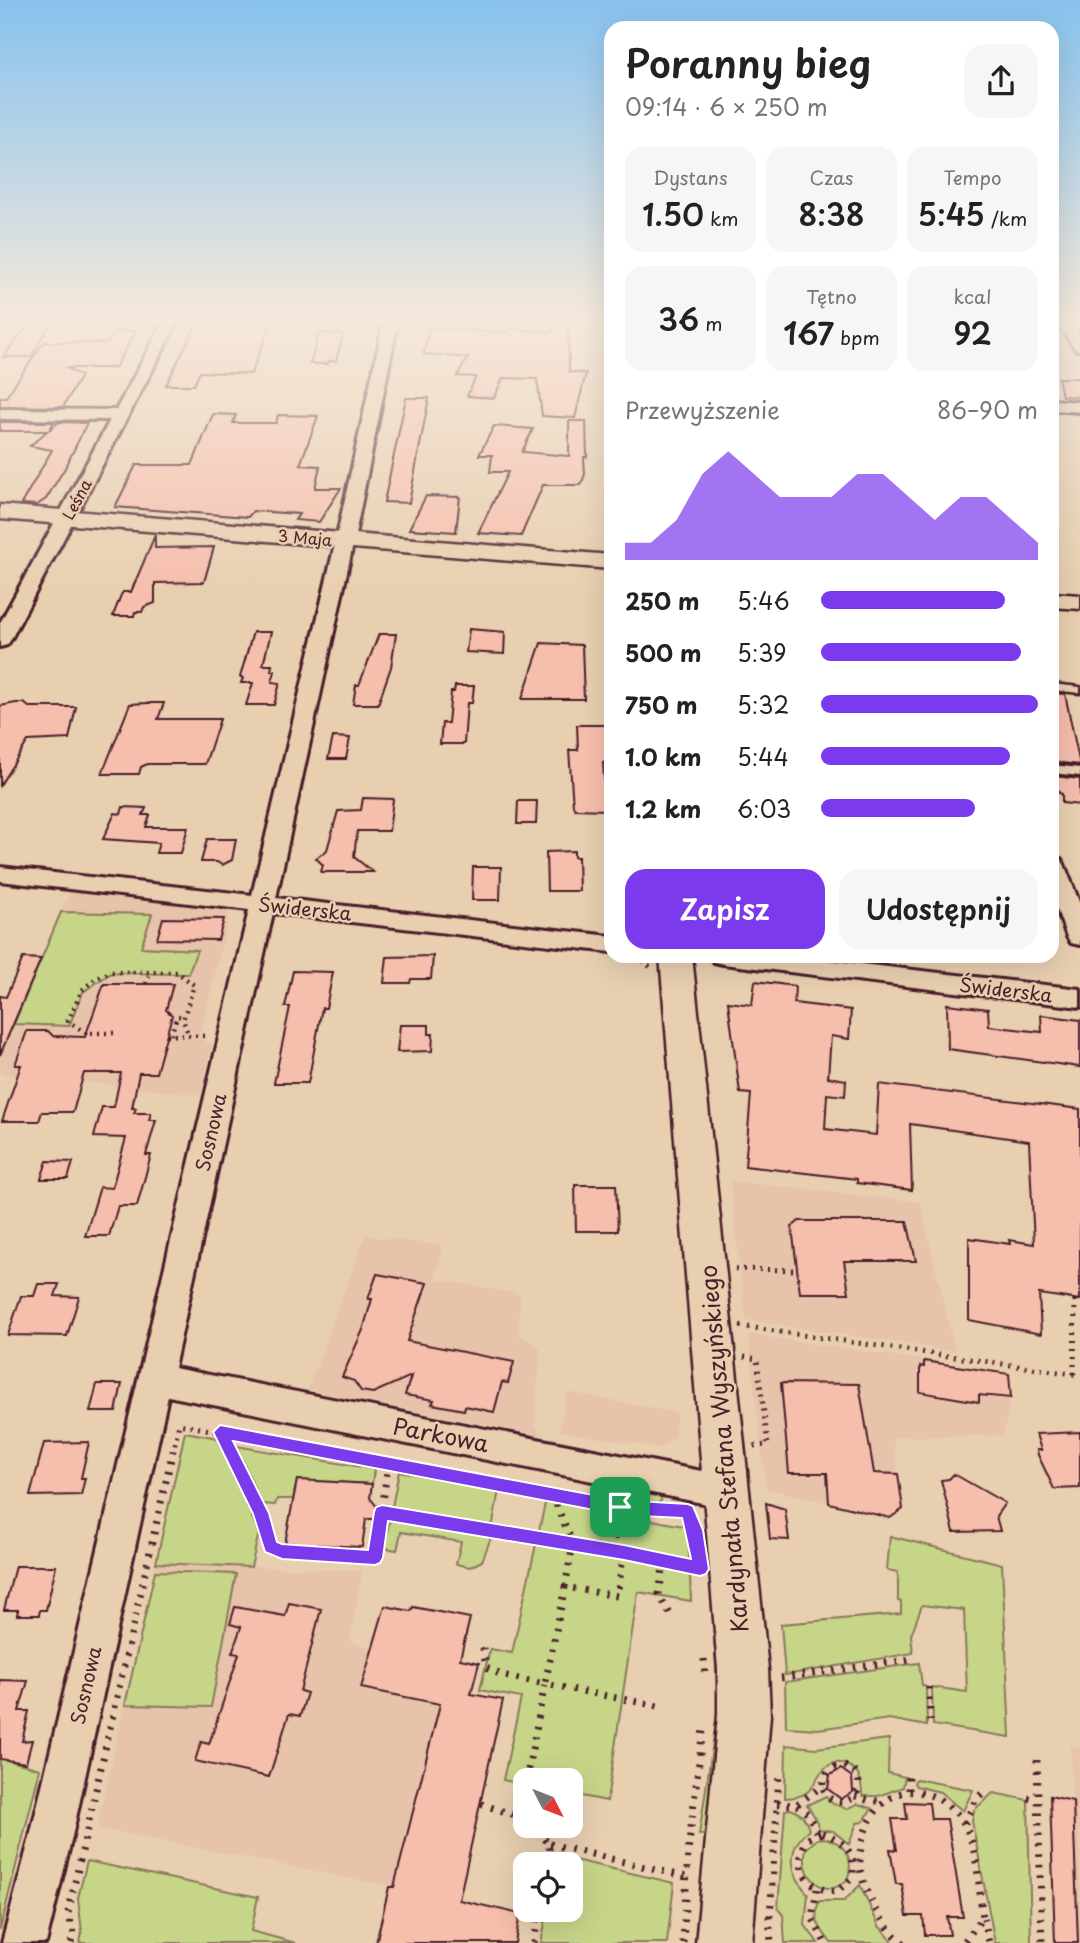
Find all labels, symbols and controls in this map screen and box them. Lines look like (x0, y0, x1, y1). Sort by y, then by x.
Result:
text: Poranny bieg (625, 34, 871, 91)
button: share (964, 44, 1038, 118)
text: 09:14 · 6 × 250 m (625, 89, 828, 124)
text: Dystans (653, 163, 728, 191)
text: Czas (809, 163, 854, 191)
text: Tempo (943, 163, 1002, 191)
text: 1.50 (642, 191, 704, 236)
text: 8:38 (799, 191, 865, 236)
text: 5:45 (918, 191, 985, 236)
text: km (704, 204, 739, 232)
text: /km (985, 204, 1027, 232)
text: Tętno (806, 282, 857, 310)
text: kcal (954, 282, 991, 310)
text: 36 (658, 296, 699, 341)
text: m (699, 309, 723, 337)
text: 167 (783, 310, 834, 355)
text: 92 (953, 310, 992, 355)
text: bpm (834, 323, 880, 351)
text: Przewyższenie (625, 392, 780, 427)
text: 86–90 m (937, 392, 1038, 427)
street label: Leśna (55, 474, 97, 524)
street label: 3 Maja (277, 523, 333, 551)
text: 250 m (625, 583, 700, 618)
text: 5:46 (737, 583, 790, 618)
text: 500 m (625, 635, 702, 670)
text: 5:39 (737, 635, 787, 670)
text: 750 m (625, 687, 697, 722)
text: 5:32 (737, 687, 789, 722)
text: 1.0 km (625, 739, 702, 774)
text: 5:44 (737, 739, 789, 774)
text: 1.2 km (625, 791, 701, 826)
text: 6:03 (737, 791, 791, 826)
button: Zapisz (625, 869, 825, 949)
button: Udostępnij (839, 869, 1038, 949)
street label: Świderska (257, 889, 353, 927)
street label: Świderska (958, 969, 1054, 1009)
street label: Sosnowa (187, 1090, 233, 1174)
street label: Kardynała Stefana Wyszyńskiego (689, 1264, 757, 1634)
street label: Parkowa (390, 1408, 493, 1461)
pin (590, 1477, 650, 1537)
icon: arrive (601, 1488, 639, 1526)
street label: Sosnowa (62, 1643, 108, 1727)
north arrow (513, 1768, 583, 1838)
map controls (513, 1768, 583, 1922)
button: locate (513, 1852, 583, 1922)

